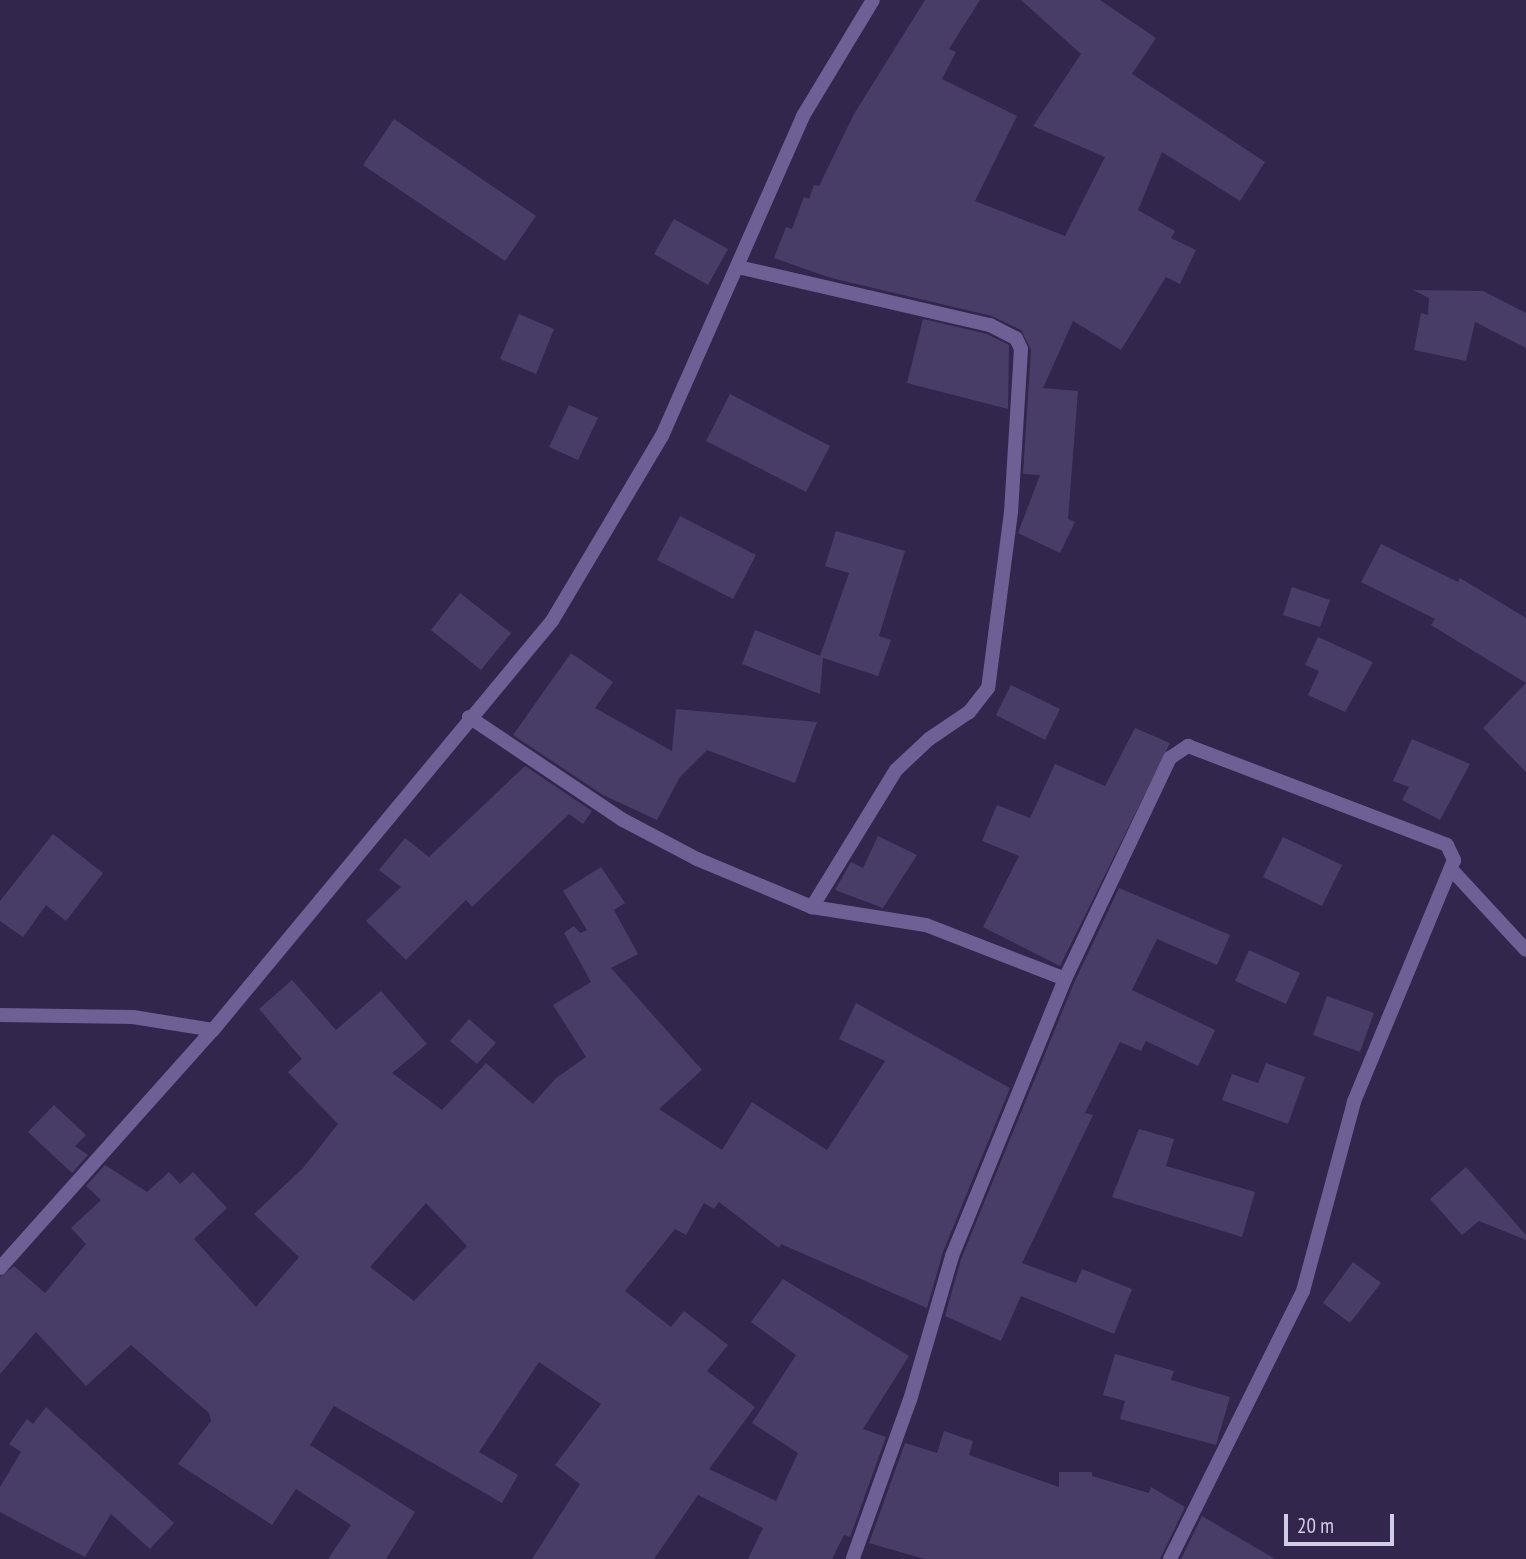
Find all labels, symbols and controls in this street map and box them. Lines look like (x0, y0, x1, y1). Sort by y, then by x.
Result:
scale bar (1288, 1500, 1398, 1544)
text: 20 m (1297, 1512, 1334, 1539)

